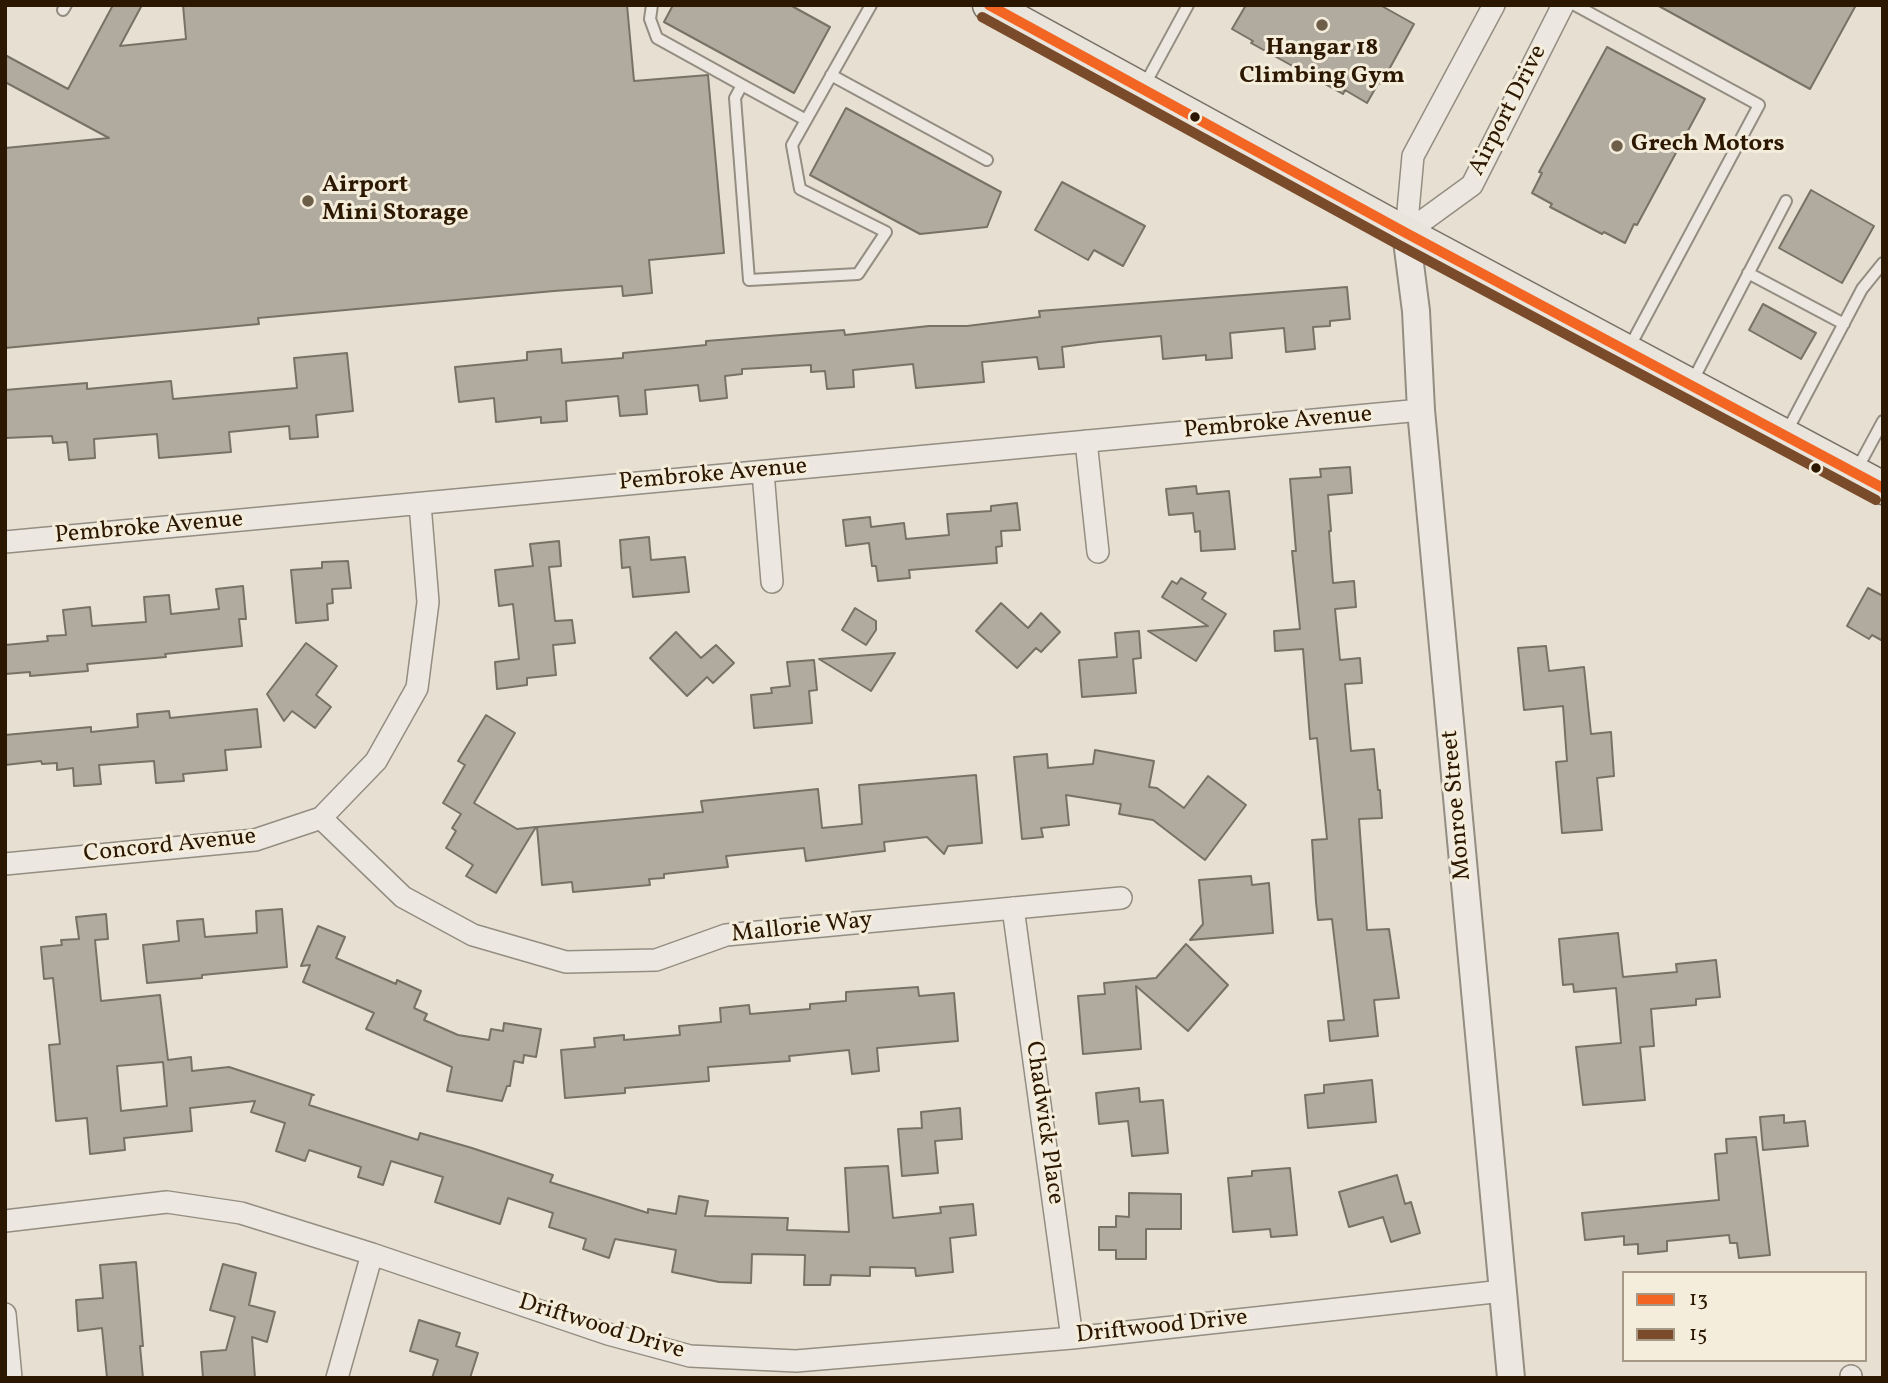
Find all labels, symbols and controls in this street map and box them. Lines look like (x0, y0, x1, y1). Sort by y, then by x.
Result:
marker: Hangar 18 Climbing Gym (1314, 17, 1330, 33)
place label: Hangar 18 Climbing Gym (1239, 36, 1405, 92)
street label: Airport Drive (1464, 41, 1554, 181)
unlabelled marker (1188, 110, 1202, 124)
place label: Grech Motors (1631, 132, 1785, 160)
marker: Grech Motors (1609, 138, 1625, 154)
place label: Airport Mini Storage (322, 173, 469, 229)
marker: Airport Mini Storage (300, 193, 316, 209)
street label: Pembroke Avenue (1183, 401, 1373, 447)
street label: Pembroke Avenue (618, 453, 808, 499)
unlabelled marker (1809, 461, 1823, 475)
street label: Pembroke Avenue (54, 506, 244, 552)
street label: Monroe Street (1437, 729, 1479, 881)
street label: Concord Avenue (82, 824, 258, 870)
street label: Mallorie Way (730, 907, 874, 951)
street label: Chadwick Place (1017, 1040, 1069, 1206)
legend (1622, 1271, 1867, 1362)
text: 13 (1689, 1285, 1708, 1314)
street label: Driftwood Drive (514, 1289, 688, 1367)
street label: Driftwood Drive (1075, 1305, 1249, 1351)
text: 15 (1689, 1320, 1707, 1349)

